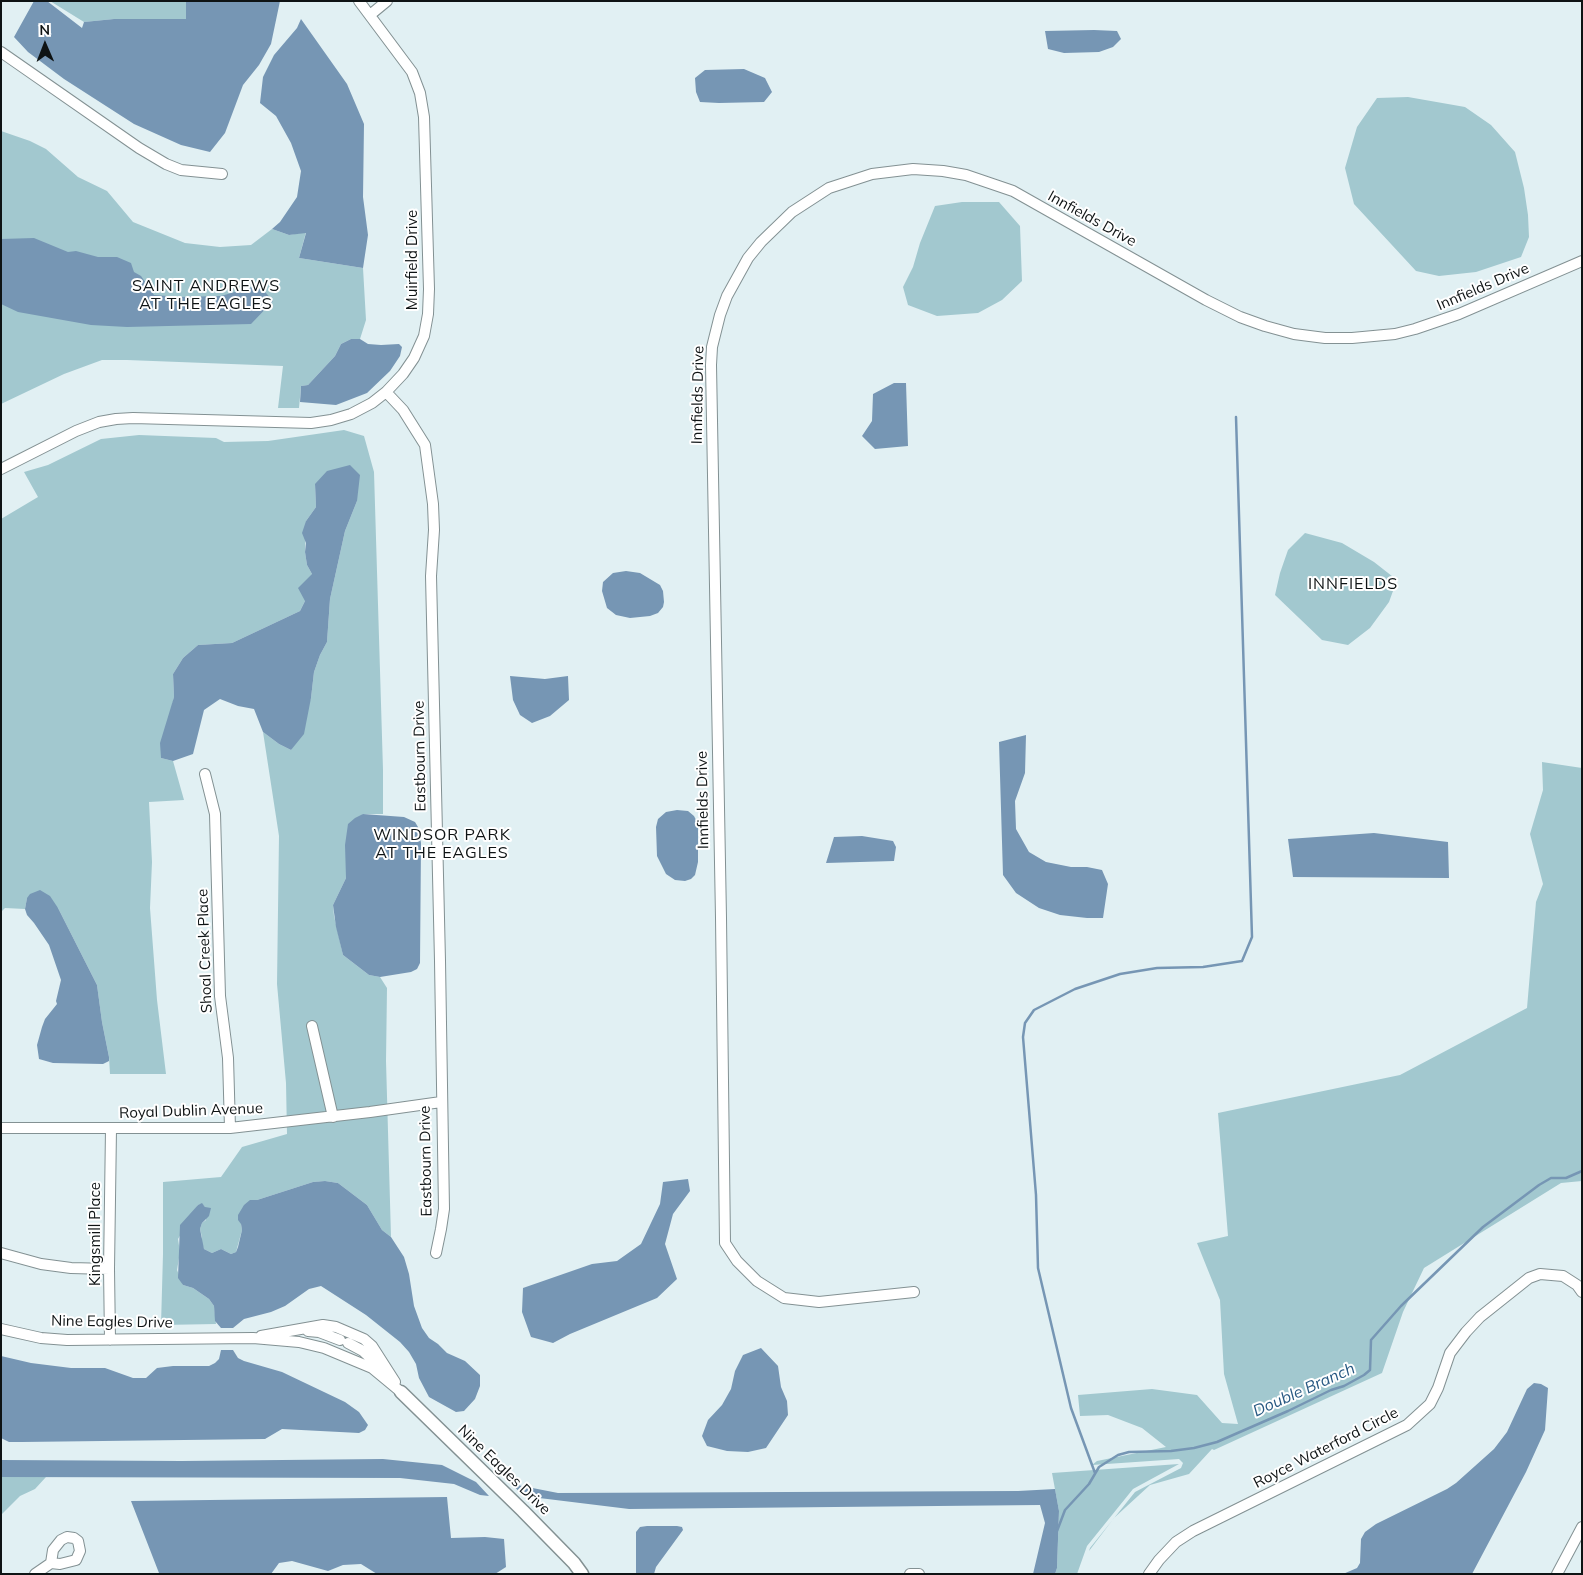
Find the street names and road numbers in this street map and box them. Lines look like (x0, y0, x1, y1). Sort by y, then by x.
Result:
street label: Innfields Drive (1045, 187, 1139, 251)
street label: Muirfield Drive (403, 210, 421, 310)
street label: Innfields Drive (1434, 259, 1532, 315)
street label: Innfields Drive (688, 346, 708, 444)
street label: Eastbourn Drive (410, 700, 430, 812)
street label: Innfields Drive (693, 751, 713, 849)
street label: Shoal Creek Place (194, 888, 216, 1014)
street label: Royal Dublin Avenue (119, 1099, 263, 1123)
street label: Eastbourn Drive (416, 1105, 436, 1217)
street label: Kingsmill Place (86, 1182, 104, 1286)
street label: Nine Eagles Drive (51, 1312, 173, 1332)
street label: Royce Waterford Circle (1251, 1404, 1401, 1492)
street label: Nine Eagles Drive (454, 1421, 554, 1519)

